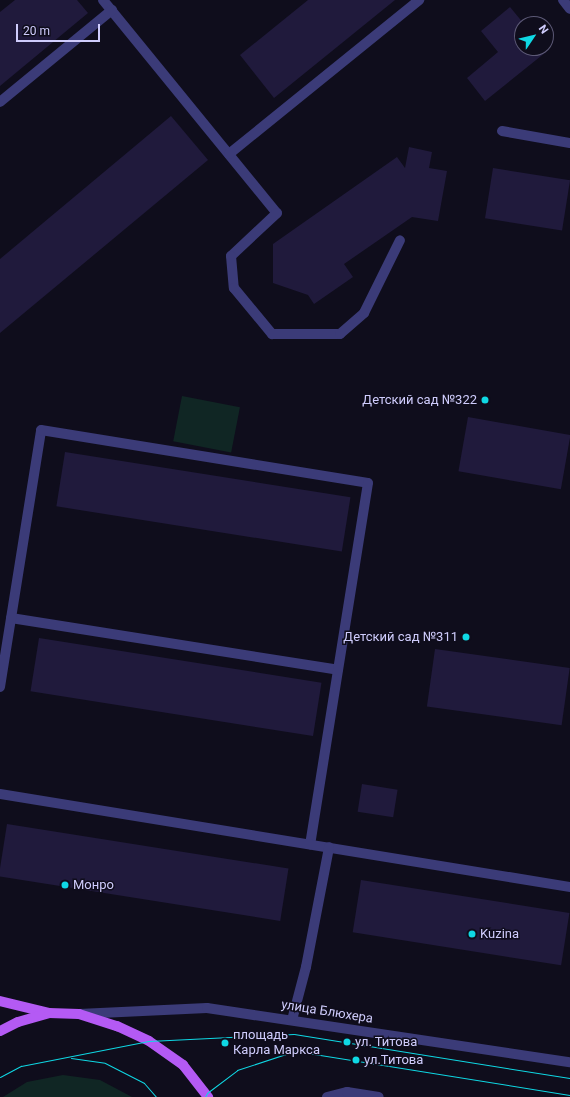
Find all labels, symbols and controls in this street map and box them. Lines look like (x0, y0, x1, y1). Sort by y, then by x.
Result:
scale bar (18, 16, 102, 42)
north arrow (514, 16, 554, 56)
text: N (536, 22, 551, 36)
text: 20 m (23, 24, 50, 38)
place label: Детский сад №322 (362, 392, 477, 408)
marker: Детский сад №322 (480, 395, 490, 405)
place label: Детский сад №311 (343, 629, 458, 645)
marker: Детский сад №311 (461, 632, 471, 642)
place label: Монро (73, 877, 114, 893)
marker: Монро (60, 880, 70, 890)
place label: Kuzina (480, 926, 519, 942)
marker: Kuzina (467, 929, 477, 939)
street label: улица Блюхера (280, 997, 374, 1027)
place label: площадь Карла Маркса (233, 1028, 320, 1059)
place label: ул. Титова (355, 1034, 418, 1050)
marker: ул. Титова (342, 1037, 352, 1047)
marker: площадь Карла Маркса (220, 1038, 230, 1048)
place label: ул.Титова (364, 1052, 423, 1068)
marker: ул.Титова (351, 1055, 361, 1065)

